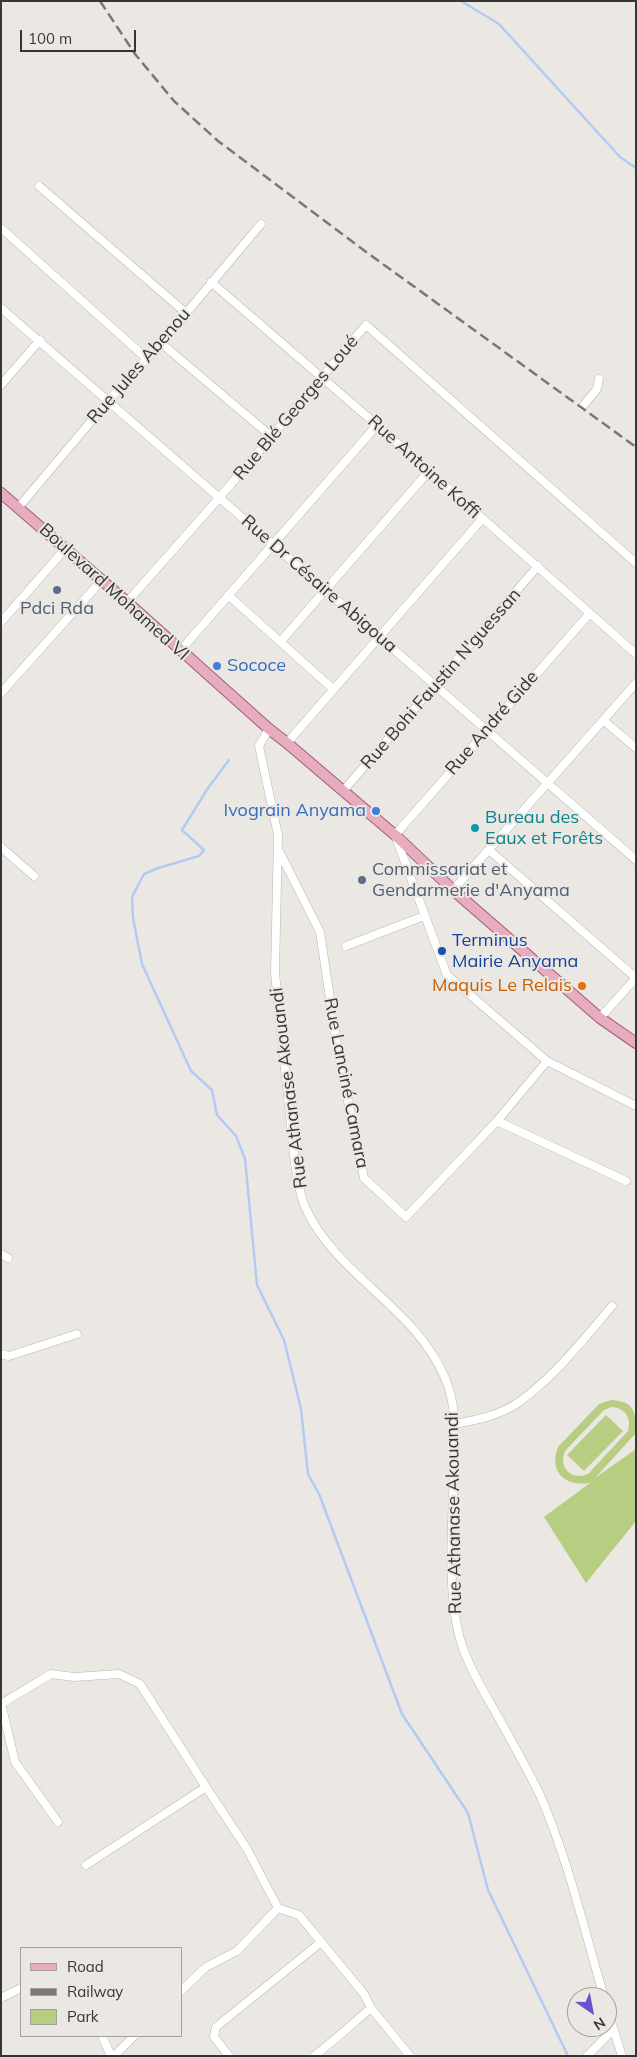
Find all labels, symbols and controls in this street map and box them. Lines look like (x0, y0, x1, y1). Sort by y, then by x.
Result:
scale bar (22, 20, 139, 52)
text: 100 m (28, 29, 72, 48)
street label: Rue Jules Abenou (83, 304, 195, 428)
street label: Rue Blé Georges Loué (229, 331, 363, 485)
street label: Rue Antoine Koffi (363, 411, 485, 523)
street label: Rue Dr Césaire Abigoua (237, 511, 401, 657)
street label: Boulevard Mohamed VI (35, 519, 193, 665)
marker: Pdci Rda (51, 584, 63, 596)
street label: Rue Bohi Faustin N'guessan (357, 584, 525, 774)
place label: Pdci Rda (20, 598, 94, 620)
place label: Sococe (227, 655, 286, 677)
marker: Sococe (211, 660, 223, 672)
street label: Rue André Gide (441, 667, 543, 779)
place label: Ivograin Anyama (224, 800, 366, 822)
marker: Ivograin Anyama (370, 805, 382, 817)
place label: Bureau des Eaux et Forêts (485, 807, 603, 850)
marker: Bureau des Eaux et Forêts (469, 822, 481, 834)
place label: Commissariat et Gendarmerie d'Anyama (372, 859, 570, 902)
marker: Commissariat et Gendarmerie d'Anyama (356, 874, 368, 886)
place label: Terminus Mairie Anyama (452, 930, 578, 972)
marker: Terminus Mairie Anyama (436, 945, 448, 957)
place label: Maquis Le Relais (432, 975, 572, 997)
marker: Maquis Le Relais (576, 980, 588, 992)
street label: Rue Athanase Akouandi (266, 986, 312, 1190)
street label: Rue Lanciné Camara (319, 996, 373, 1170)
street label: Rue Athanase Akouandi (441, 1412, 467, 1614)
legend (20, 1947, 182, 2037)
text: Road (67, 1957, 104, 1976)
text: Railway (67, 1982, 123, 2001)
north arrow (567, 1987, 617, 2037)
text: Park (67, 2007, 99, 2026)
text: N (590, 2013, 609, 2034)

